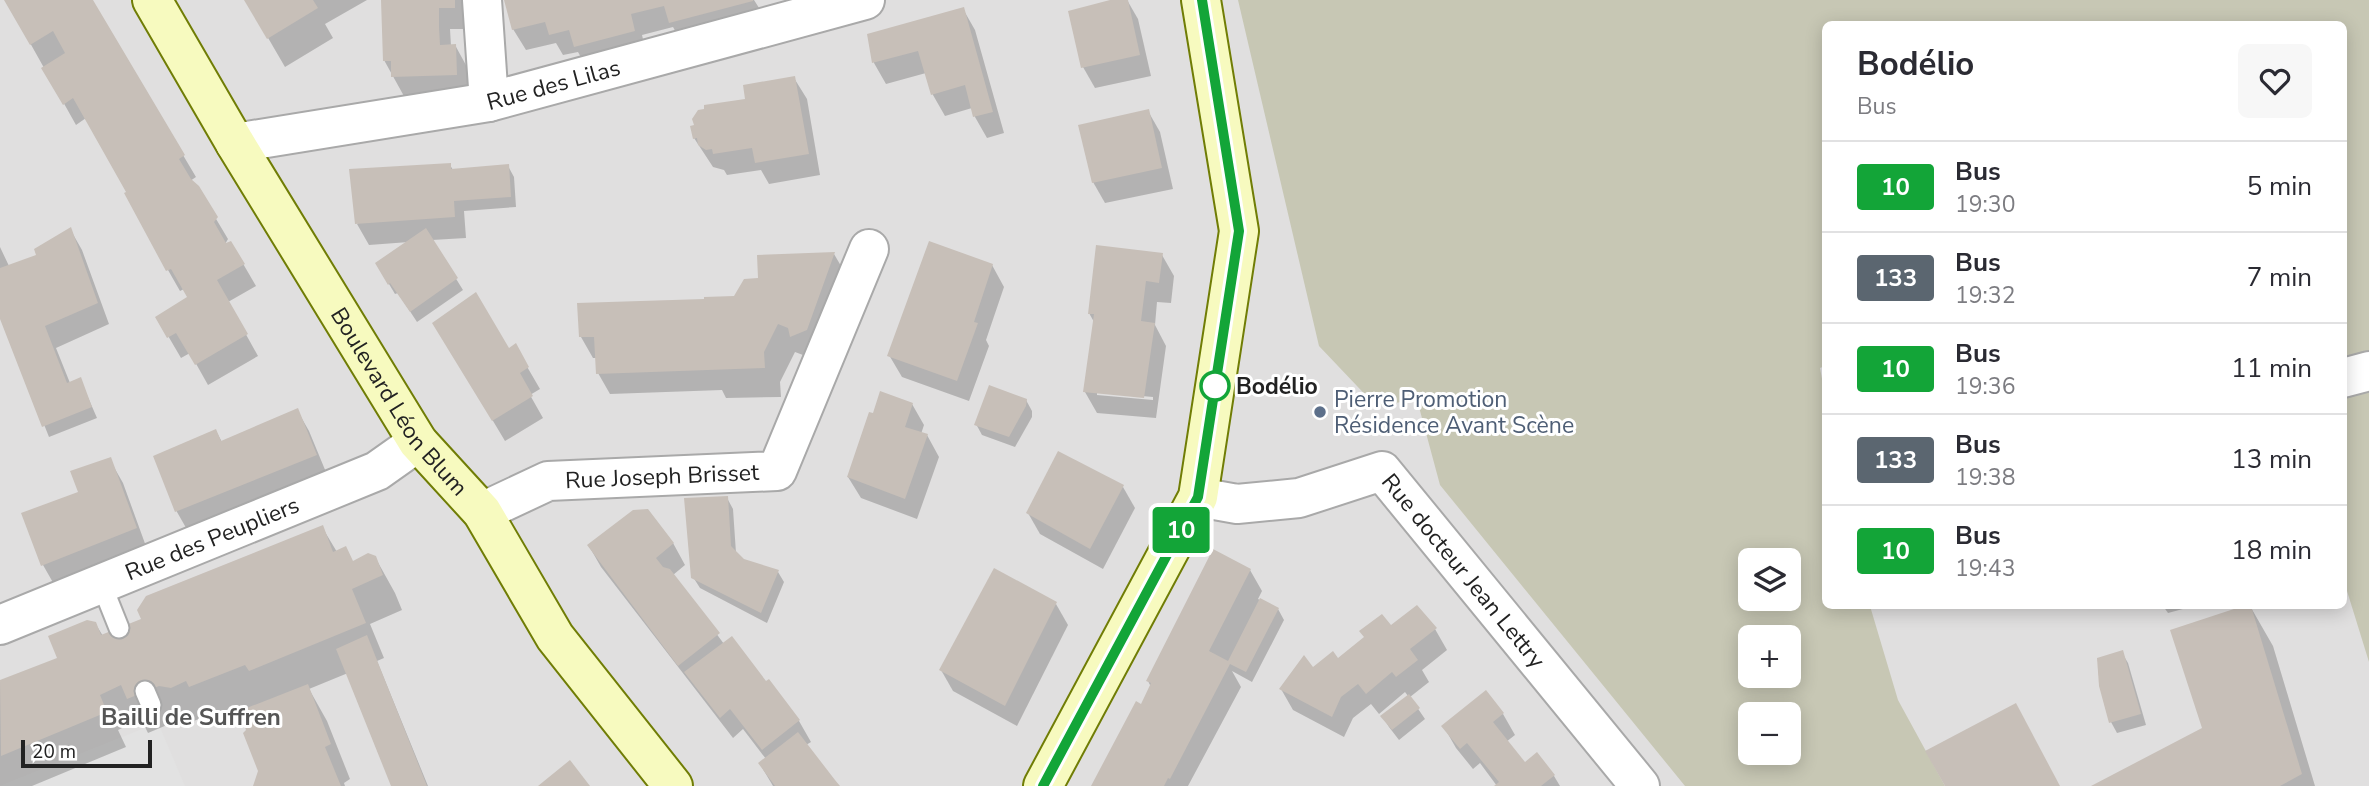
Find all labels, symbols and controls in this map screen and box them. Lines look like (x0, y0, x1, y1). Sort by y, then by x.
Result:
text: Bodélio (1857, 42, 1974, 87)
button: heart (2238, 44, 2312, 118)
street label: Rue des Lilas (483, 52, 624, 117)
text: Bus (1857, 91, 1897, 122)
text: Bus (1955, 154, 2001, 189)
text: 5 min (2247, 169, 2312, 204)
text: 10 (1881, 171, 1910, 203)
text: 19:30 (1955, 189, 2015, 220)
text: Bus (1955, 245, 2001, 280)
text: 7 min (2247, 260, 2312, 295)
text: 133 (1874, 262, 1917, 294)
text: 19:32 (1955, 280, 2015, 311)
street label: Boulevard Léon Blum (324, 301, 475, 502)
text: Bus (1955, 336, 2001, 371)
text: 11 min (2231, 351, 2312, 386)
text: 10 (1881, 353, 1910, 385)
marker: Bodélio (1200, 371, 1230, 401)
place label: Bodélio (1236, 371, 1318, 402)
text: 19:36 (1955, 371, 2015, 402)
place label: Pierre Promotion Résidence Avant Scène (1334, 384, 1574, 441)
marker: Pierre Promotion Résidence Avant Scène (1312, 404, 1328, 420)
text: Bus (1955, 427, 2001, 462)
text: 13 min (2231, 442, 2312, 477)
text: 133 (1874, 444, 1917, 476)
street label: Rue Joseph Brisset (564, 456, 761, 496)
text: 19:38 (1955, 462, 2015, 493)
street label: Rue docteur Jean Lettry (1375, 467, 1553, 674)
street label: Rue des Peupliers (120, 489, 304, 588)
line badge: 10 (1150, 507, 1212, 553)
text: 10 (1167, 514, 1195, 546)
text: Bus (1955, 518, 2001, 553)
text: 18 min (2231, 533, 2312, 568)
text: 10 (1881, 535, 1910, 567)
map controls (1738, 548, 1801, 765)
button: layers (1738, 548, 1801, 611)
text: 19:43 (1955, 553, 2015, 584)
button: + (1738, 625, 1801, 688)
district label: Bailli de Suffren (101, 701, 281, 733)
button: − (1738, 702, 1801, 765)
scale bar (21, 737, 152, 769)
text: 20 m (32, 739, 76, 765)

